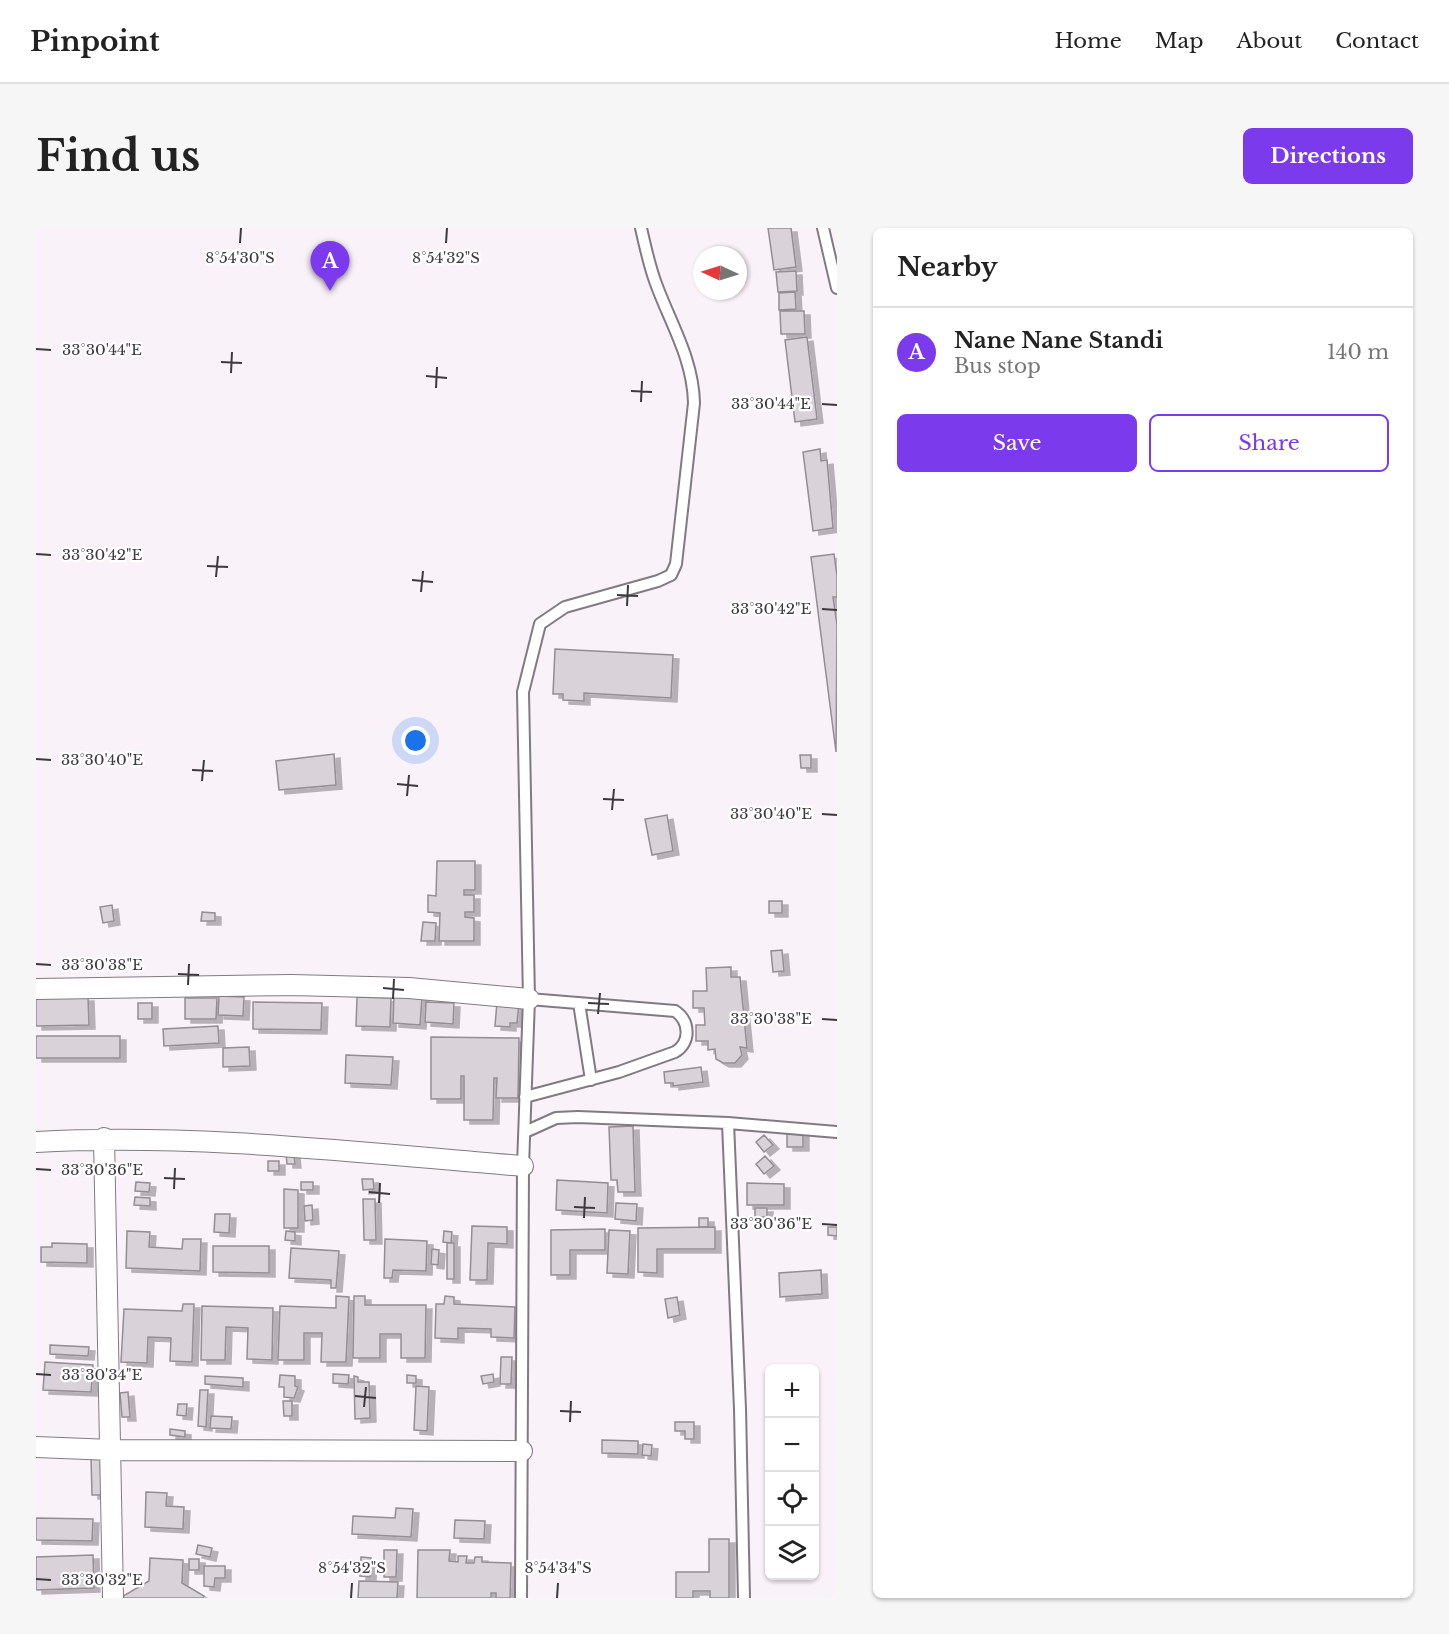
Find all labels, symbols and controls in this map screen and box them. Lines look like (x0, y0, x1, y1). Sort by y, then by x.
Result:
text: Pinpoint (30, 24, 160, 59)
text: Home (1055, 28, 1122, 54)
text: Map (1155, 28, 1203, 54)
text: About (1236, 28, 1302, 54)
text: Contact (1335, 28, 1419, 54)
button: Directions (1243, 128, 1413, 184)
text: Find us (36, 130, 200, 182)
pin: A (310, 242, 350, 291)
north arrow (693, 246, 747, 300)
text: 8°54'30"S (205, 248, 275, 267)
text: 8°54'32"S (412, 248, 480, 267)
text: Nearby (897, 251, 998, 283)
text: Nane Nane Standi (954, 327, 1163, 354)
text: 33°30'44"E (62, 340, 142, 359)
text: A (908, 340, 925, 364)
text: 140 m (1327, 340, 1389, 364)
text: Bus stop (954, 354, 1041, 378)
text: 33°30'44"E (731, 394, 811, 413)
button: Save (897, 414, 1137, 472)
button: Share (1149, 414, 1389, 472)
text: 33°30'42"E (62, 545, 142, 564)
text: 33°30'42"E (731, 599, 811, 618)
your location (401, 726, 430, 755)
text: 33°30'40"E (61, 750, 143, 769)
text: 33°30'40"E (730, 804, 812, 823)
text: 33°30'38"E (61, 955, 143, 974)
text: 33°30'38"E (730, 1009, 812, 1028)
text: 33°30'36"E (61, 1160, 143, 1179)
text: 33°30'36"E (730, 1214, 812, 1233)
map controls (765, 1364, 819, 1580)
button: + (765, 1364, 819, 1418)
text: 33°30'34"E (61, 1365, 143, 1384)
button: − (765, 1418, 819, 1472)
button: locate (765, 1472, 819, 1526)
button: layers (765, 1526, 819, 1580)
text: 8°54'32"S (318, 1558, 386, 1577)
text: 8°54'34"S (524, 1558, 592, 1577)
text: 33°30'32"E (61, 1570, 143, 1589)

